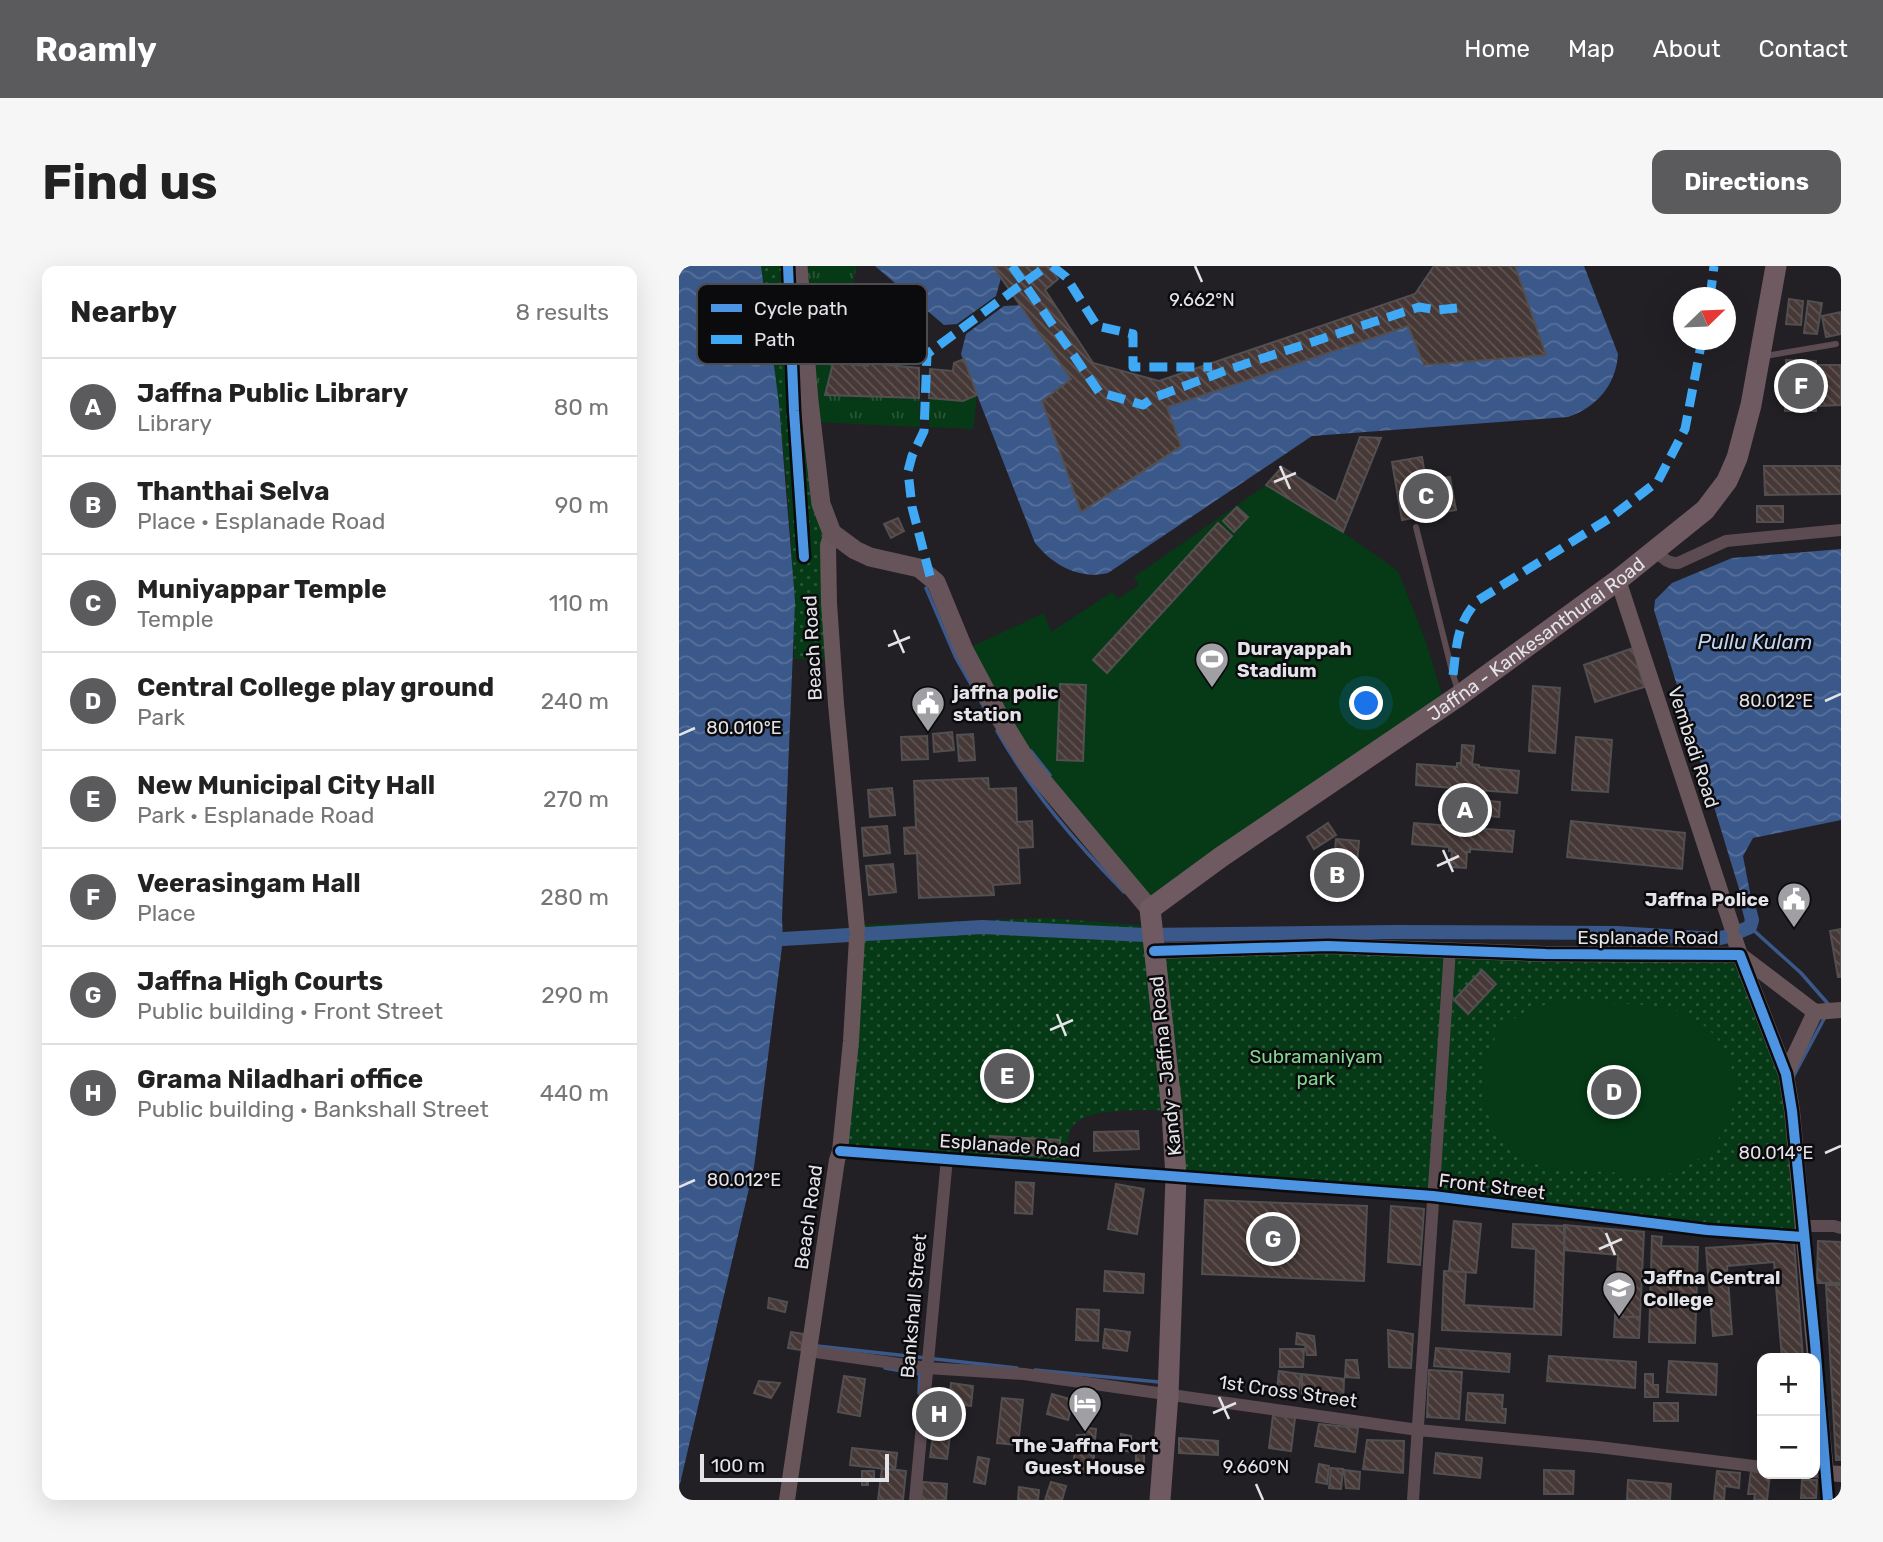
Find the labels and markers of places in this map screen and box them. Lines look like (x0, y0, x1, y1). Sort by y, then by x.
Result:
pin: F (1778, 360, 1824, 412)
pin: C (1403, 470, 1449, 522)
place label: Durayappah Stadium (1237, 637, 1352, 682)
sports icon: Durayappah Stadium (1193, 640, 1231, 689)
place label: jaffna polic station (952, 681, 1058, 726)
public building icon: jaffna polic station (909, 684, 947, 733)
pin: A (1442, 784, 1488, 836)
pin: B (1314, 849, 1360, 901)
public building icon: Jaffna Police (1775, 880, 1813, 929)
place label: Jaffna Police (1645, 888, 1769, 911)
pin: E (984, 1050, 1030, 1102)
pin: D (1591, 1066, 1637, 1118)
pin: G (1250, 1213, 1296, 1265)
place label: Jaffna Central College (1643, 1266, 1780, 1311)
school or university icon: Jaffna Central College (1600, 1269, 1638, 1318)
hotel icon: The Jaffna Fort Guest House (1066, 1384, 1104, 1433)
pin: H (916, 1388, 962, 1440)
place label: The Jaffna Fort Guest House (1012, 1434, 1158, 1479)

